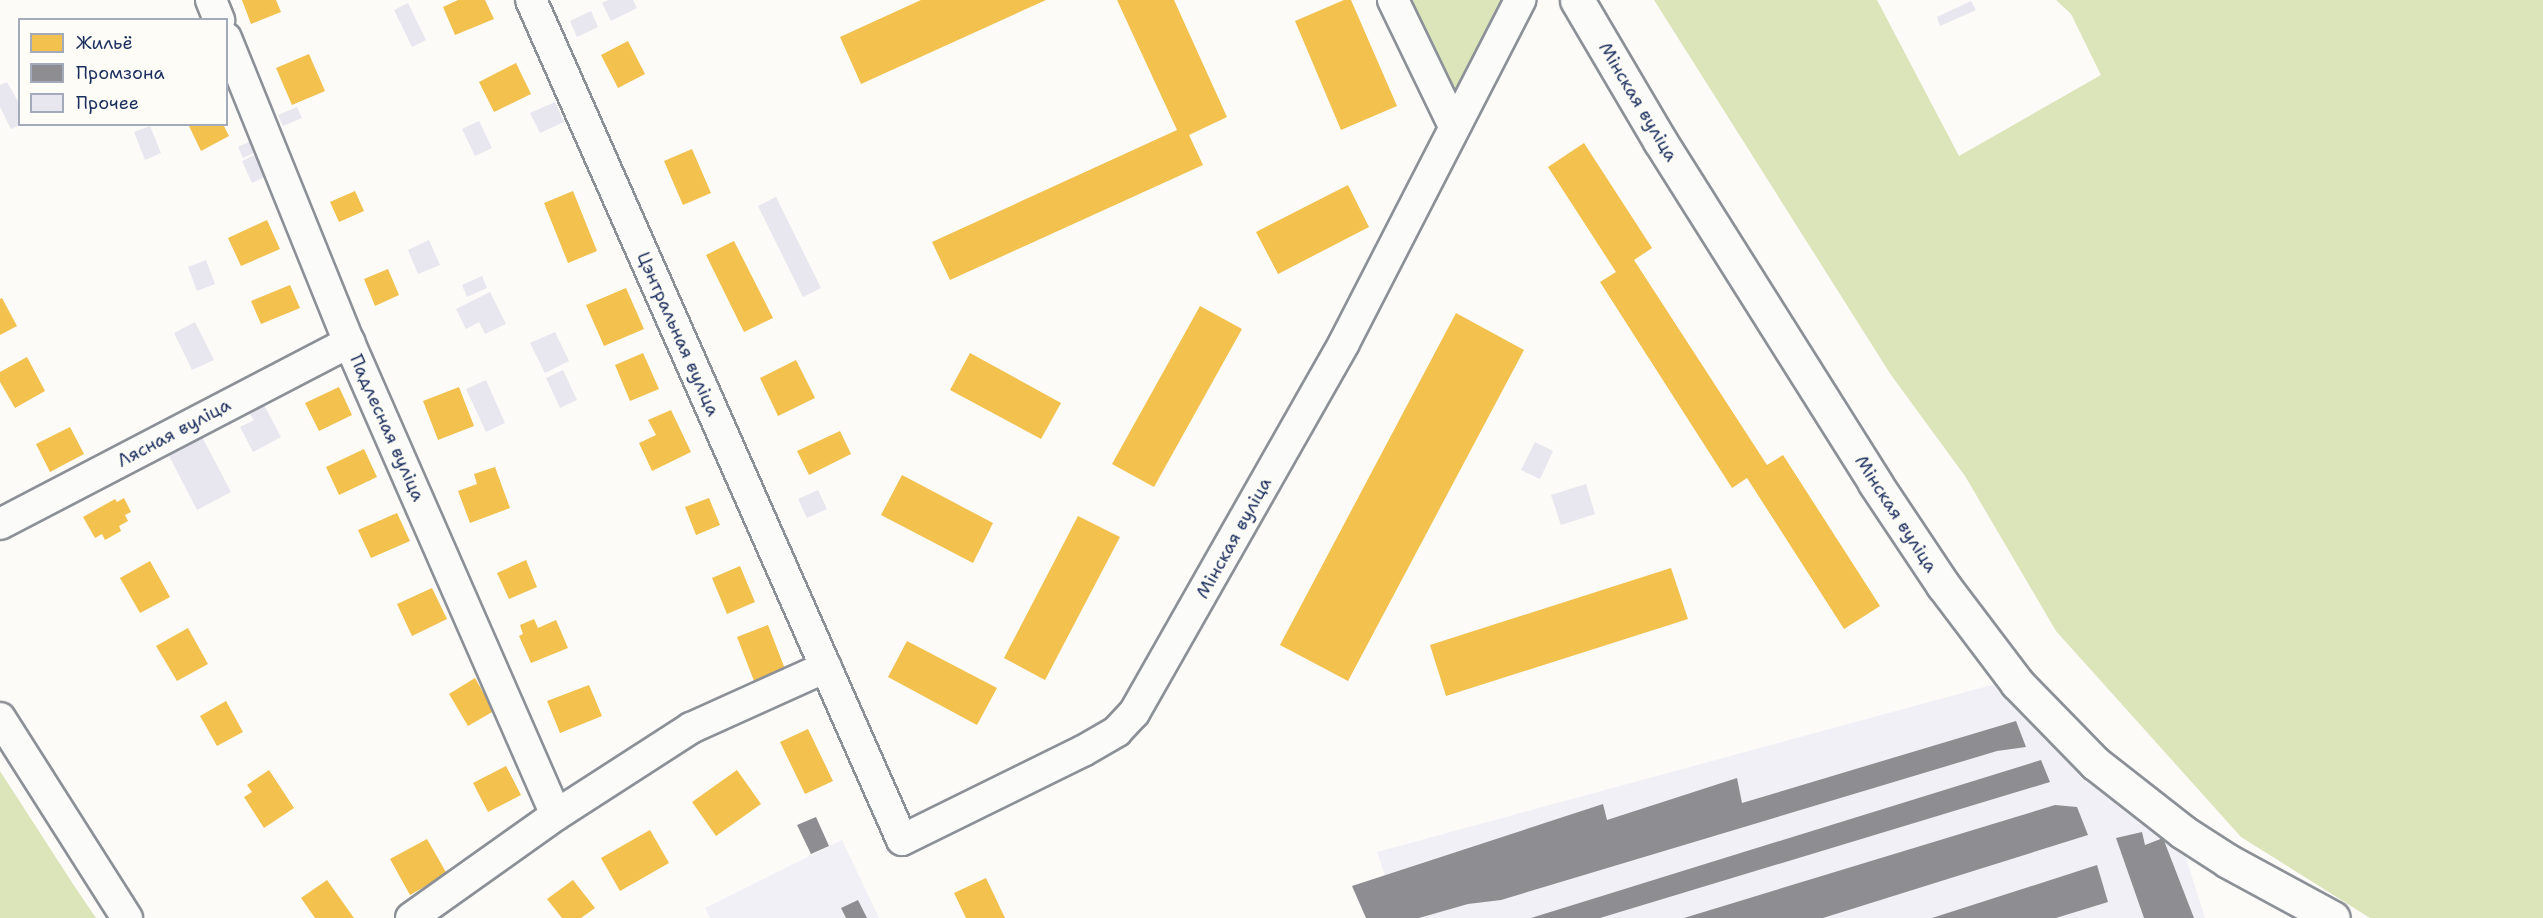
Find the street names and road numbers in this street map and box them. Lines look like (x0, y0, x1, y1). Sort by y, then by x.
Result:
street label: Мінская вуліца (1594, 38, 1682, 166)
street label: Цэнтральная вуліца (632, 249, 724, 419)
street label: Падлесная вуліца (345, 351, 429, 505)
street label: Лясная вуліца (114, 394, 234, 472)
street label: Мінская вуліца (1850, 451, 1942, 577)
street label: Мінская вуліца (1192, 474, 1276, 602)

